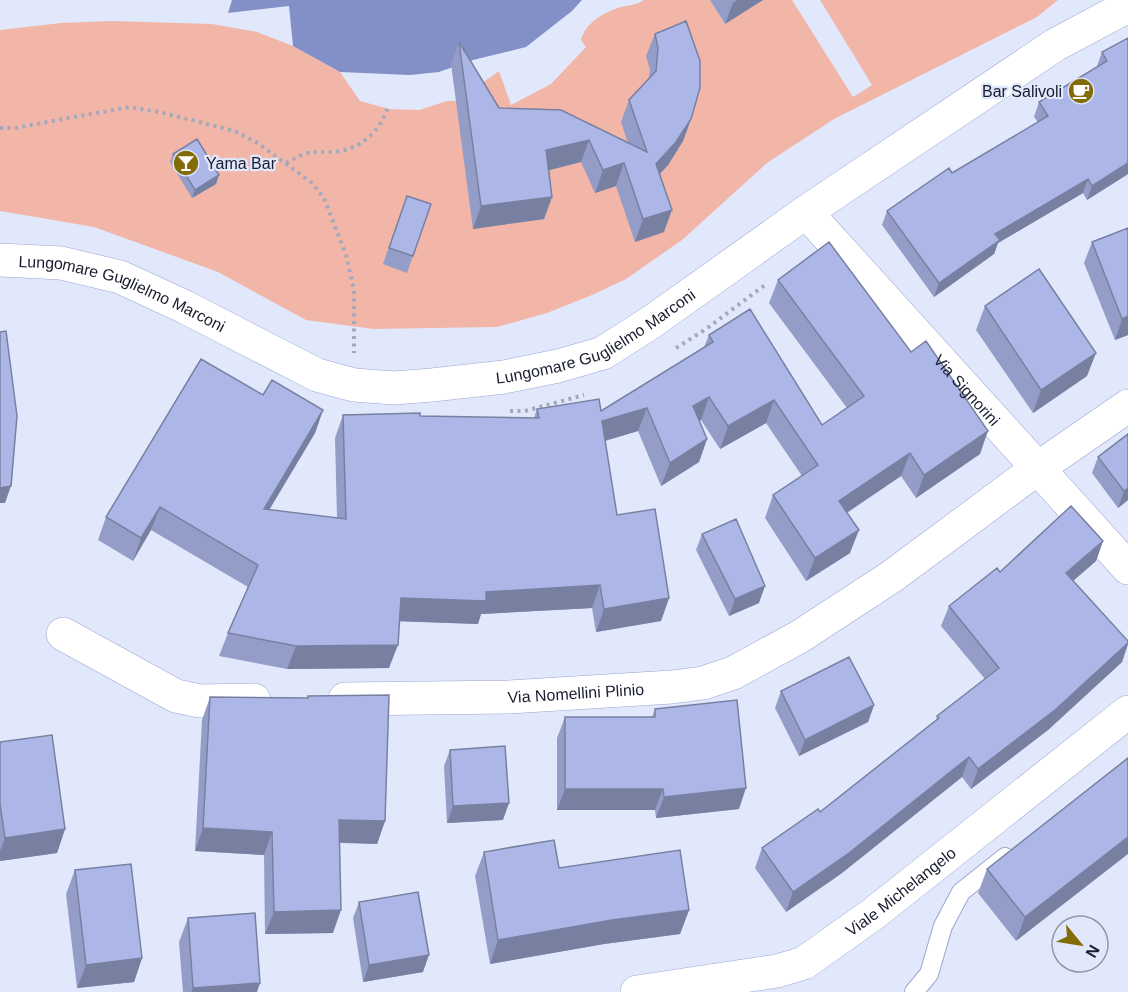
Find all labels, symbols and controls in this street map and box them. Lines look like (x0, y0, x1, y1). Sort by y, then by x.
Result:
cafe icon: Bar Salivoli (1066, 76, 1096, 106)
place label: Bar Salivoli (982, 83, 1062, 100)
bar icon: Yama Bar (171, 148, 201, 178)
place label: Yama Bar (206, 155, 277, 172)
street label: Lungomare Guglielmo Marconi (18, 253, 228, 335)
street label: Lungomare Guglielmo Marconi (495, 286, 698, 387)
street label: Via Signorini (930, 351, 1003, 429)
street label: Via Nomellini Plinio (507, 681, 645, 706)
street label: Viale Michelangelo (843, 844, 959, 940)
north arrow (1050, 914, 1110, 974)
text: N (1082, 942, 1103, 961)

